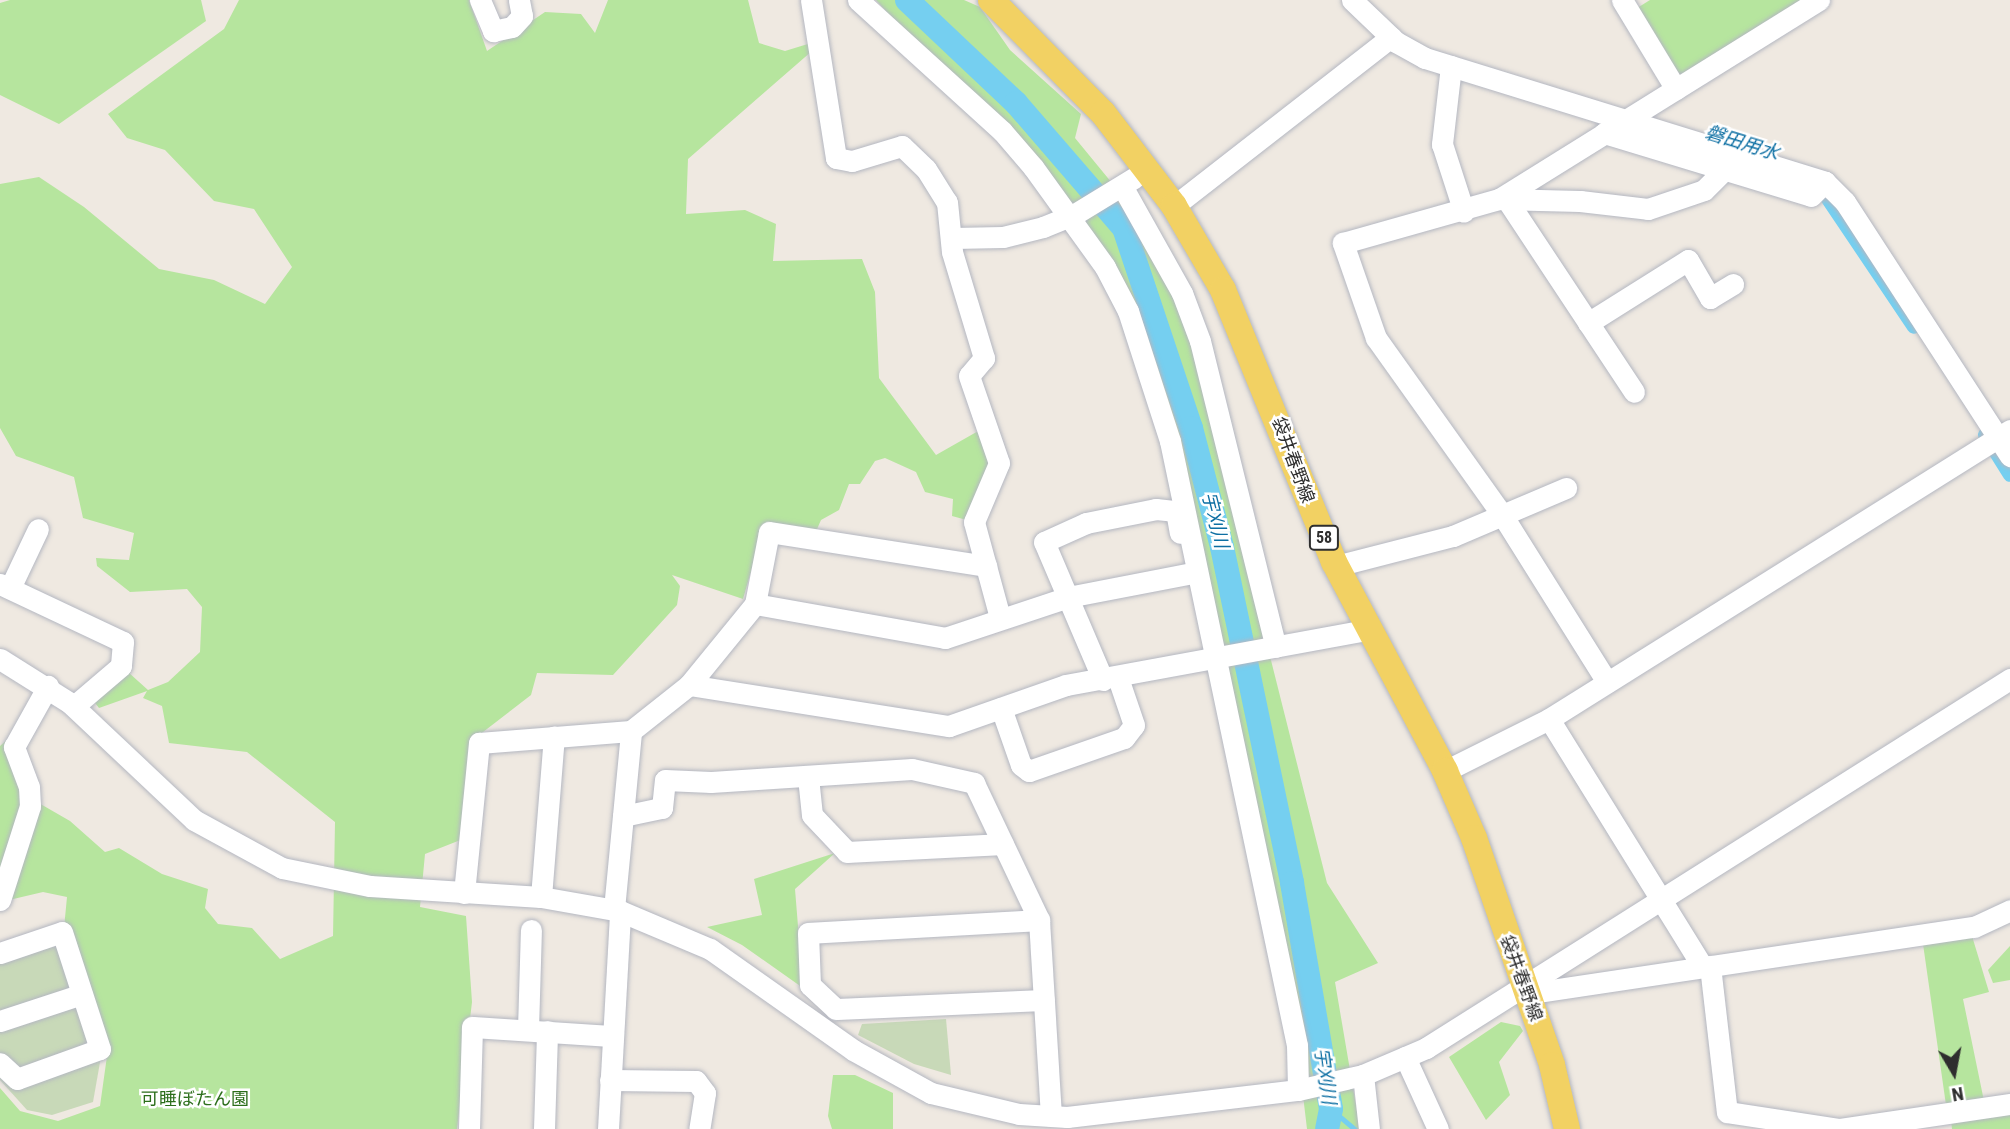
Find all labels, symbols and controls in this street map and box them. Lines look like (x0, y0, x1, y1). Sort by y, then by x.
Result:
water label: 磐田用水 (1702, 121, 1782, 165)
street label: 袋井春野線 (1267, 414, 1319, 506)
water label: 宇刈川 (1197, 490, 1233, 550)
road number: 58 (1308, 526, 1340, 551)
street label: 袋井春野線 (1495, 932, 1547, 1024)
north arrow (1919, 1038, 1989, 1108)
water label: 宇刈川 (1310, 1046, 1340, 1106)
text: N (1950, 1082, 1965, 1107)
park label: 可睡ぼたん園 (141, 1088, 249, 1110)

